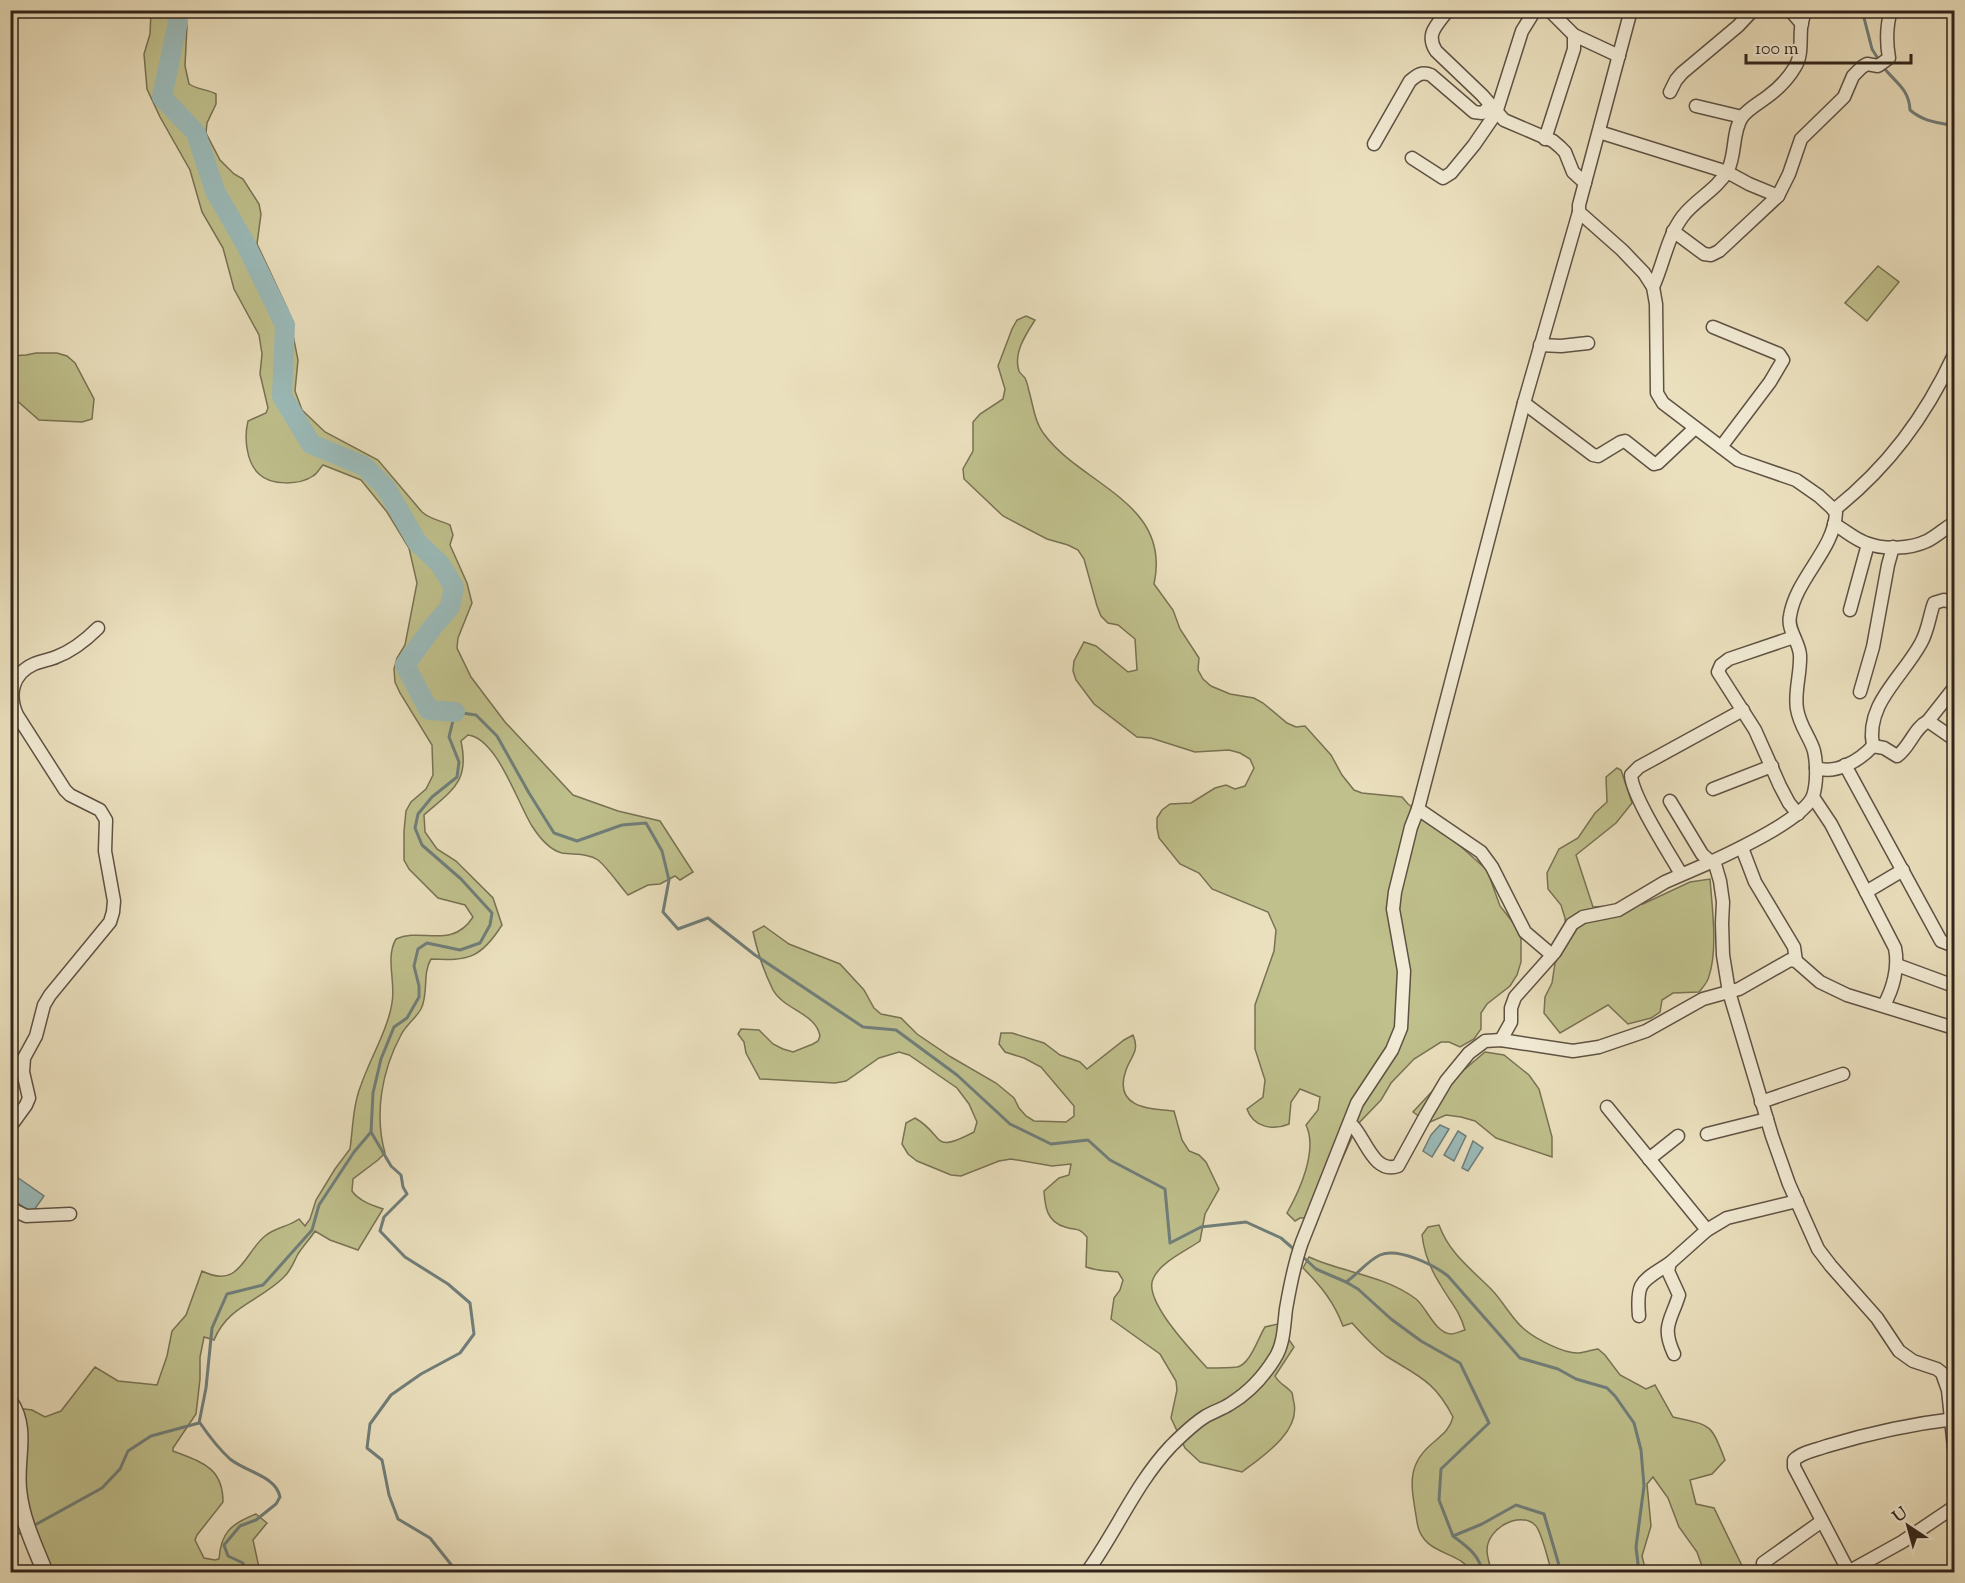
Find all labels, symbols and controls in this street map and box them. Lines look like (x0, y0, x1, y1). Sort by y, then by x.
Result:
scale bar (1746, 27, 1911, 65)
text: 100 m (1755, 37, 1799, 63)
north arrow (1878, 1496, 1938, 1556)
text: U (1889, 1502, 1913, 1529)

